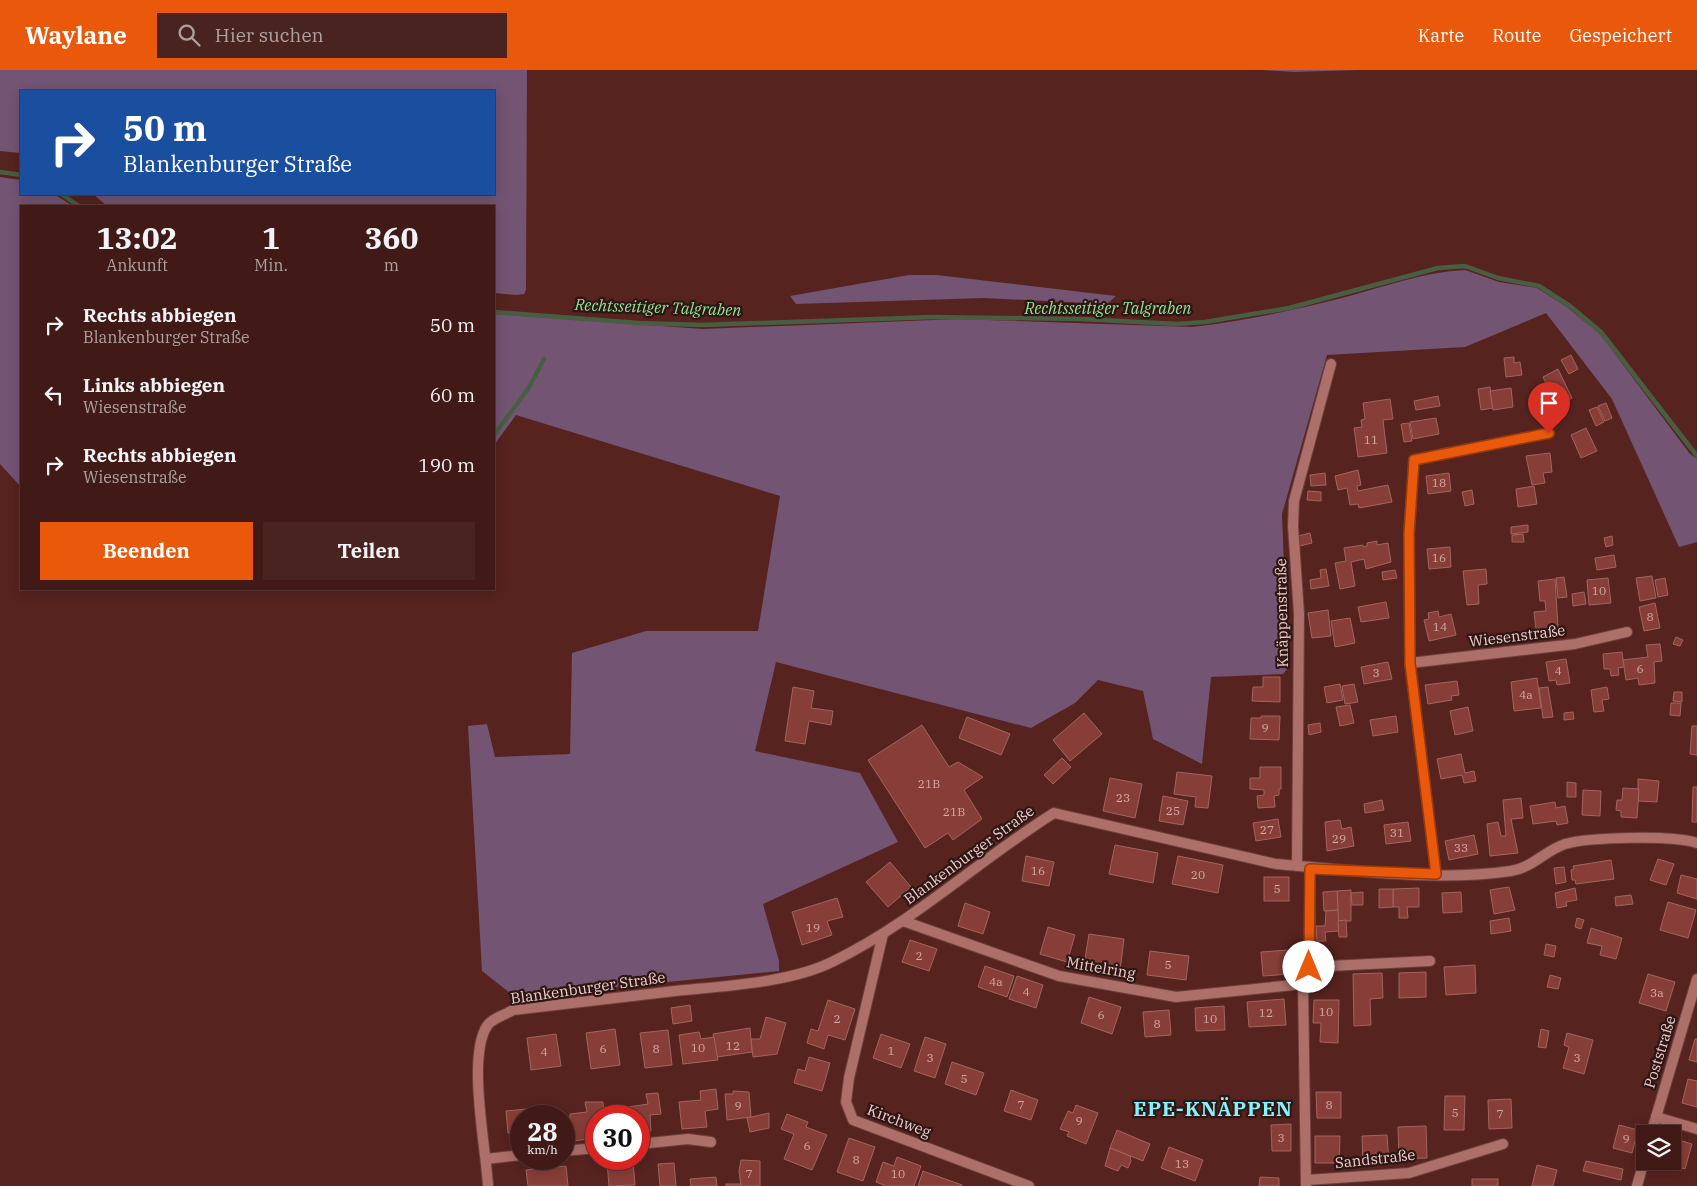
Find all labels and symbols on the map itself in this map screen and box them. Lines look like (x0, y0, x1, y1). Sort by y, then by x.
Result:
water label: Rechtsseitiger Talgraben (573, 294, 742, 320)
water label: Rechtsseitiger Talgraben (1024, 298, 1191, 318)
pin (1528, 382, 1570, 433)
house number: 11 (1364, 432, 1378, 447)
house number: 18 (1432, 475, 1446, 490)
house number: 16 (1432, 550, 1446, 565)
street label: Knäppenstraße (1271, 558, 1292, 668)
house number: 10 (1592, 583, 1606, 598)
house number: 8 (1646, 609, 1654, 624)
house number: 14 (1433, 619, 1447, 634)
street label: Wiesenstraße (1468, 620, 1566, 651)
house number: 6 (1636, 661, 1644, 676)
house number: 4 (1554, 663, 1562, 678)
house number: 3 (1372, 665, 1380, 680)
house number: 4a (1519, 687, 1533, 702)
house number: 9 (1261, 720, 1269, 735)
house number: 21B (918, 776, 940, 791)
house number: 23 (1116, 790, 1130, 805)
street label: Blankenburger Straße (900, 801, 1037, 908)
house number: 25 (1166, 803, 1180, 818)
house number: 21B (943, 804, 965, 819)
house number: 27 (1260, 822, 1274, 837)
house number: 31 (1390, 825, 1404, 840)
house number: 29 (1332, 831, 1346, 846)
house number: 33 (1454, 840, 1468, 855)
house number: 16 (1031, 863, 1045, 878)
house number: 20 (1191, 867, 1205, 882)
house number: 5 (1273, 881, 1281, 896)
house number: 19 (806, 920, 820, 935)
position arrow (1282, 940, 1334, 992)
house number: 2 (915, 948, 923, 963)
street label: Mittelring (1065, 952, 1137, 983)
house number: 5 (1164, 957, 1172, 972)
street label: Blankenburger Straße (509, 967, 667, 1008)
house number: 4a (989, 974, 1003, 989)
house number: 4 (1022, 984, 1030, 999)
house number: 3a (1650, 985, 1664, 1000)
house number: 10 (1319, 1004, 1333, 1019)
house number: 12 (1259, 1005, 1273, 1020)
house number: 6 (1097, 1007, 1105, 1022)
house number: 2 (833, 1011, 841, 1026)
house number: 10 (1203, 1011, 1217, 1026)
street label: Poststraße (1639, 1013, 1680, 1091)
house number: 8 (1153, 1016, 1161, 1031)
house number: 12 (726, 1038, 740, 1053)
house number: 10 (691, 1040, 705, 1055)
house number: 6 (599, 1041, 607, 1056)
house number: 8 (652, 1041, 660, 1056)
house number: 1 (887, 1043, 895, 1058)
house number: 4 (540, 1044, 548, 1059)
house number: 3 (926, 1050, 934, 1065)
house number: 3 (1573, 1050, 1581, 1065)
house number: 5 (960, 1071, 968, 1086)
district label: EPE-KNÄPPEN (1133, 1095, 1293, 1122)
house number: 7 (1017, 1097, 1025, 1112)
house number: 8 (1325, 1097, 1333, 1112)
house number: 9 (734, 1098, 742, 1113)
street label: Kirchweg (865, 1100, 934, 1141)
speed limit sign: 30 (585, 1105, 650, 1170)
house number: 5 (1451, 1105, 1459, 1120)
house number: 7 (1496, 1106, 1504, 1121)
house number: 9 (1075, 1113, 1083, 1128)
house number: 3 (1277, 1130, 1285, 1145)
house number: 9 (1622, 1131, 1630, 1146)
house number: 6 (803, 1138, 811, 1153)
street label: Sandstraße (1334, 1145, 1416, 1172)
house number: 8 (852, 1152, 860, 1167)
house number: 13 (1175, 1156, 1189, 1171)
house number: 7 (745, 1166, 753, 1181)
house number: 10 (891, 1166, 905, 1181)

